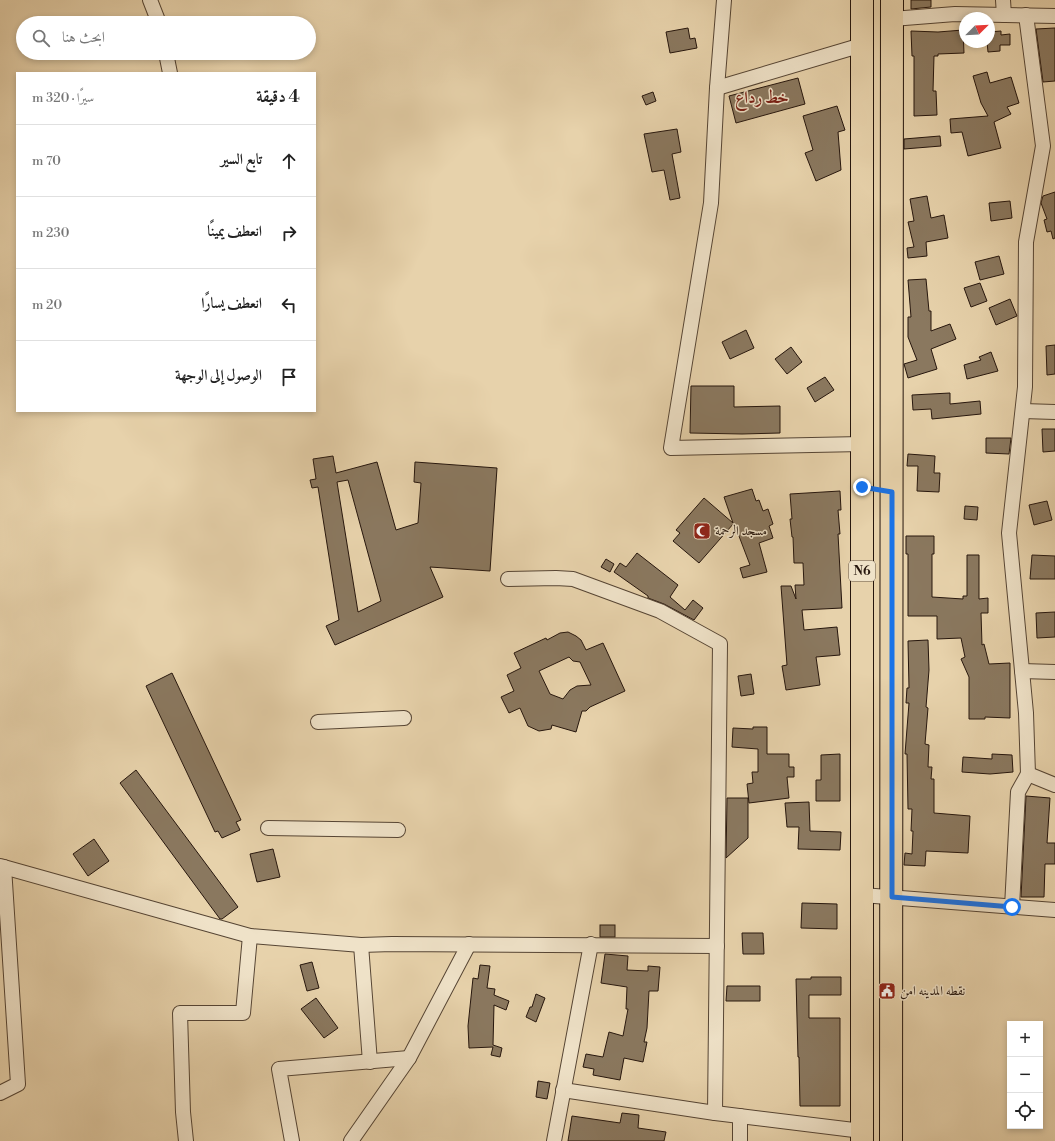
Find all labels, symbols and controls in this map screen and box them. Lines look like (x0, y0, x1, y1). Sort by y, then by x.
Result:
north arrow (959, 12, 995, 48)
search box (16, 16, 316, 60)
icon: search (30, 27, 52, 49)
text: ابحث هنا (62, 28, 105, 47)
text: 4 دقيقة (256, 86, 300, 108)
district label: خط رداع (735, 87, 789, 111)
text: سيرًا · 320 m (32, 90, 94, 106)
text: تابع السير (220, 150, 262, 169)
icon: ahead (278, 150, 300, 172)
text: 70 m (32, 153, 61, 169)
text: انعطف يمينًا (207, 222, 262, 241)
icon: right (278, 222, 300, 244)
text: 230 m (32, 225, 69, 241)
text: انعطف يسارًا (201, 294, 262, 313)
icon: left (278, 294, 300, 316)
text: 20 m (32, 297, 62, 313)
text: الوصول إلى الوجهة (175, 366, 262, 385)
icon: arrive (278, 366, 300, 388)
route end (853, 478, 871, 496)
mosque icon: مسجد الرحمة (692, 521, 712, 541)
place label: مسجد الرحمة (715, 523, 767, 539)
road number: N6 (849, 561, 875, 581)
route start (1003, 898, 1021, 916)
public building icon: نقطه المدينه امن (877, 981, 897, 1001)
place label: نقطه المدينه امن (900, 983, 965, 1000)
map controls (1007, 1021, 1043, 1129)
button: + (1007, 1021, 1043, 1057)
button: − (1007, 1057, 1043, 1093)
button: locate (1007, 1093, 1043, 1129)

